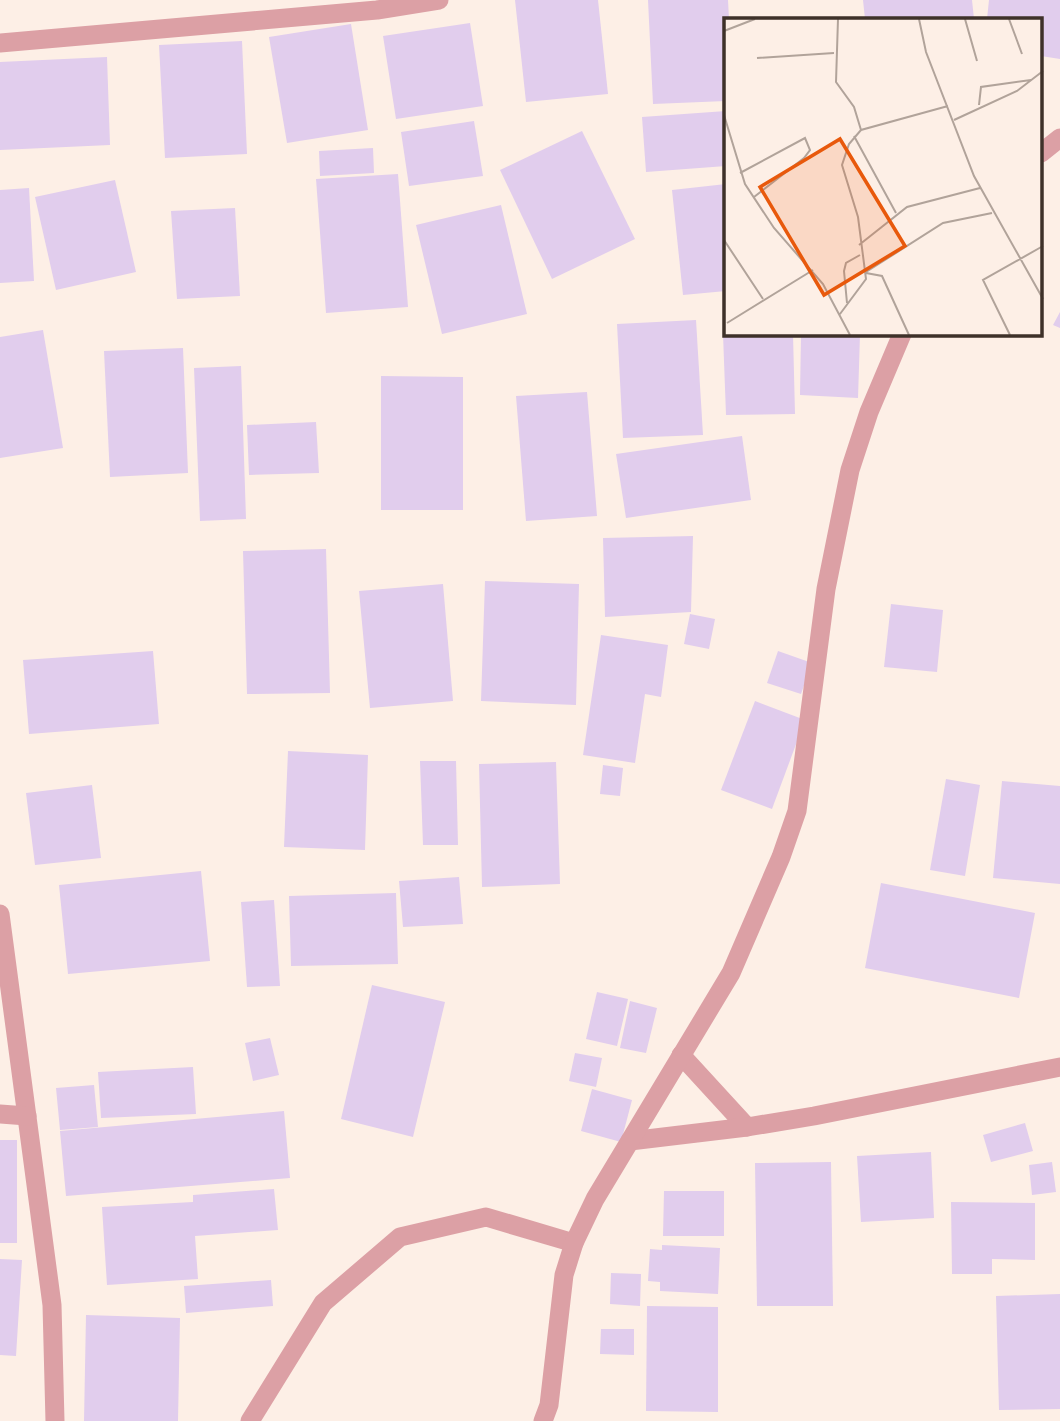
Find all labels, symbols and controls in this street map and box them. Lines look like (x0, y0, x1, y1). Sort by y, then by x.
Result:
inset map (724, 18, 1042, 336)

